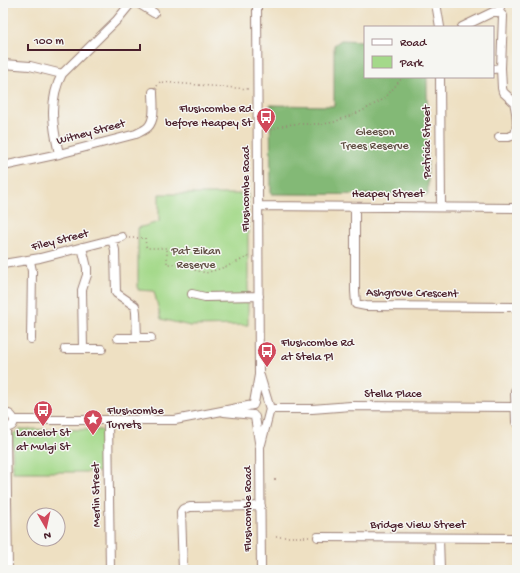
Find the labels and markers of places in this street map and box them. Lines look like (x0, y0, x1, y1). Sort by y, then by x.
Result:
place label: Flushcombe Rd before Heapey St (165, 103, 253, 131)
bus stop icon: Flushcombe Rd before Heapey St (255, 106, 277, 134)
place label: Flushcombe Rd at Stela Pl (280, 337, 355, 365)
bus stop icon: Flushcombe Rd at Stela Pl (256, 340, 278, 368)
bus stop icon: Lancelot St at Mulgi St (32, 399, 54, 427)
place label: Flushcombe Turrets (106, 405, 164, 433)
place icon: Flushcombe Turrets (82, 408, 104, 436)
place label: Lancelot St at Mulgi St (16, 427, 71, 455)

